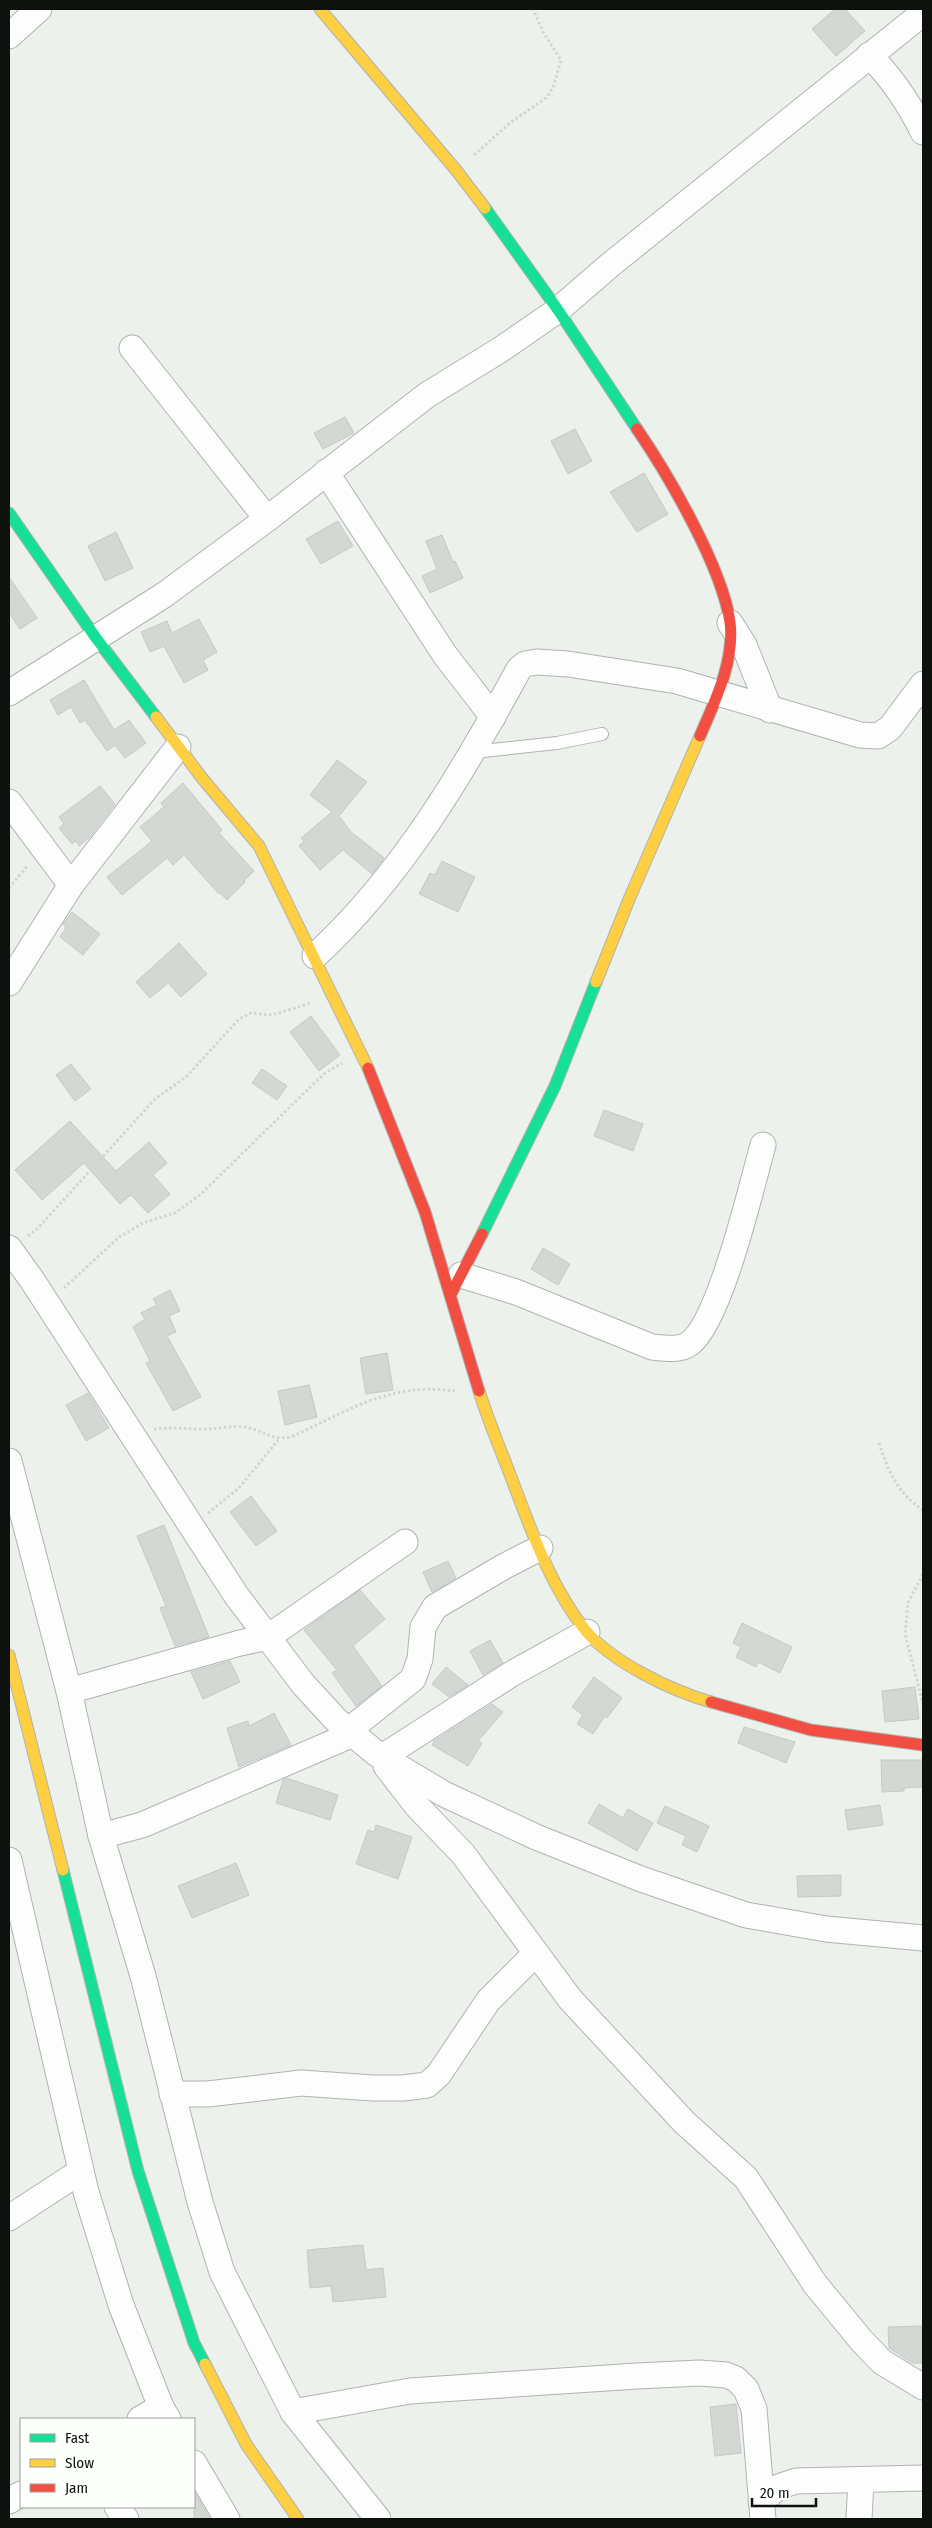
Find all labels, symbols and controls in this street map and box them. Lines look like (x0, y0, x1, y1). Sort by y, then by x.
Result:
legend (20, 2418, 195, 2508)
text: Fast (65, 2429, 89, 2447)
text: Slow (65, 2454, 94, 2472)
scale bar (752, 2476, 816, 2508)
text: Jam (65, 2479, 88, 2497)
text: 20 m (760, 2484, 790, 2502)

